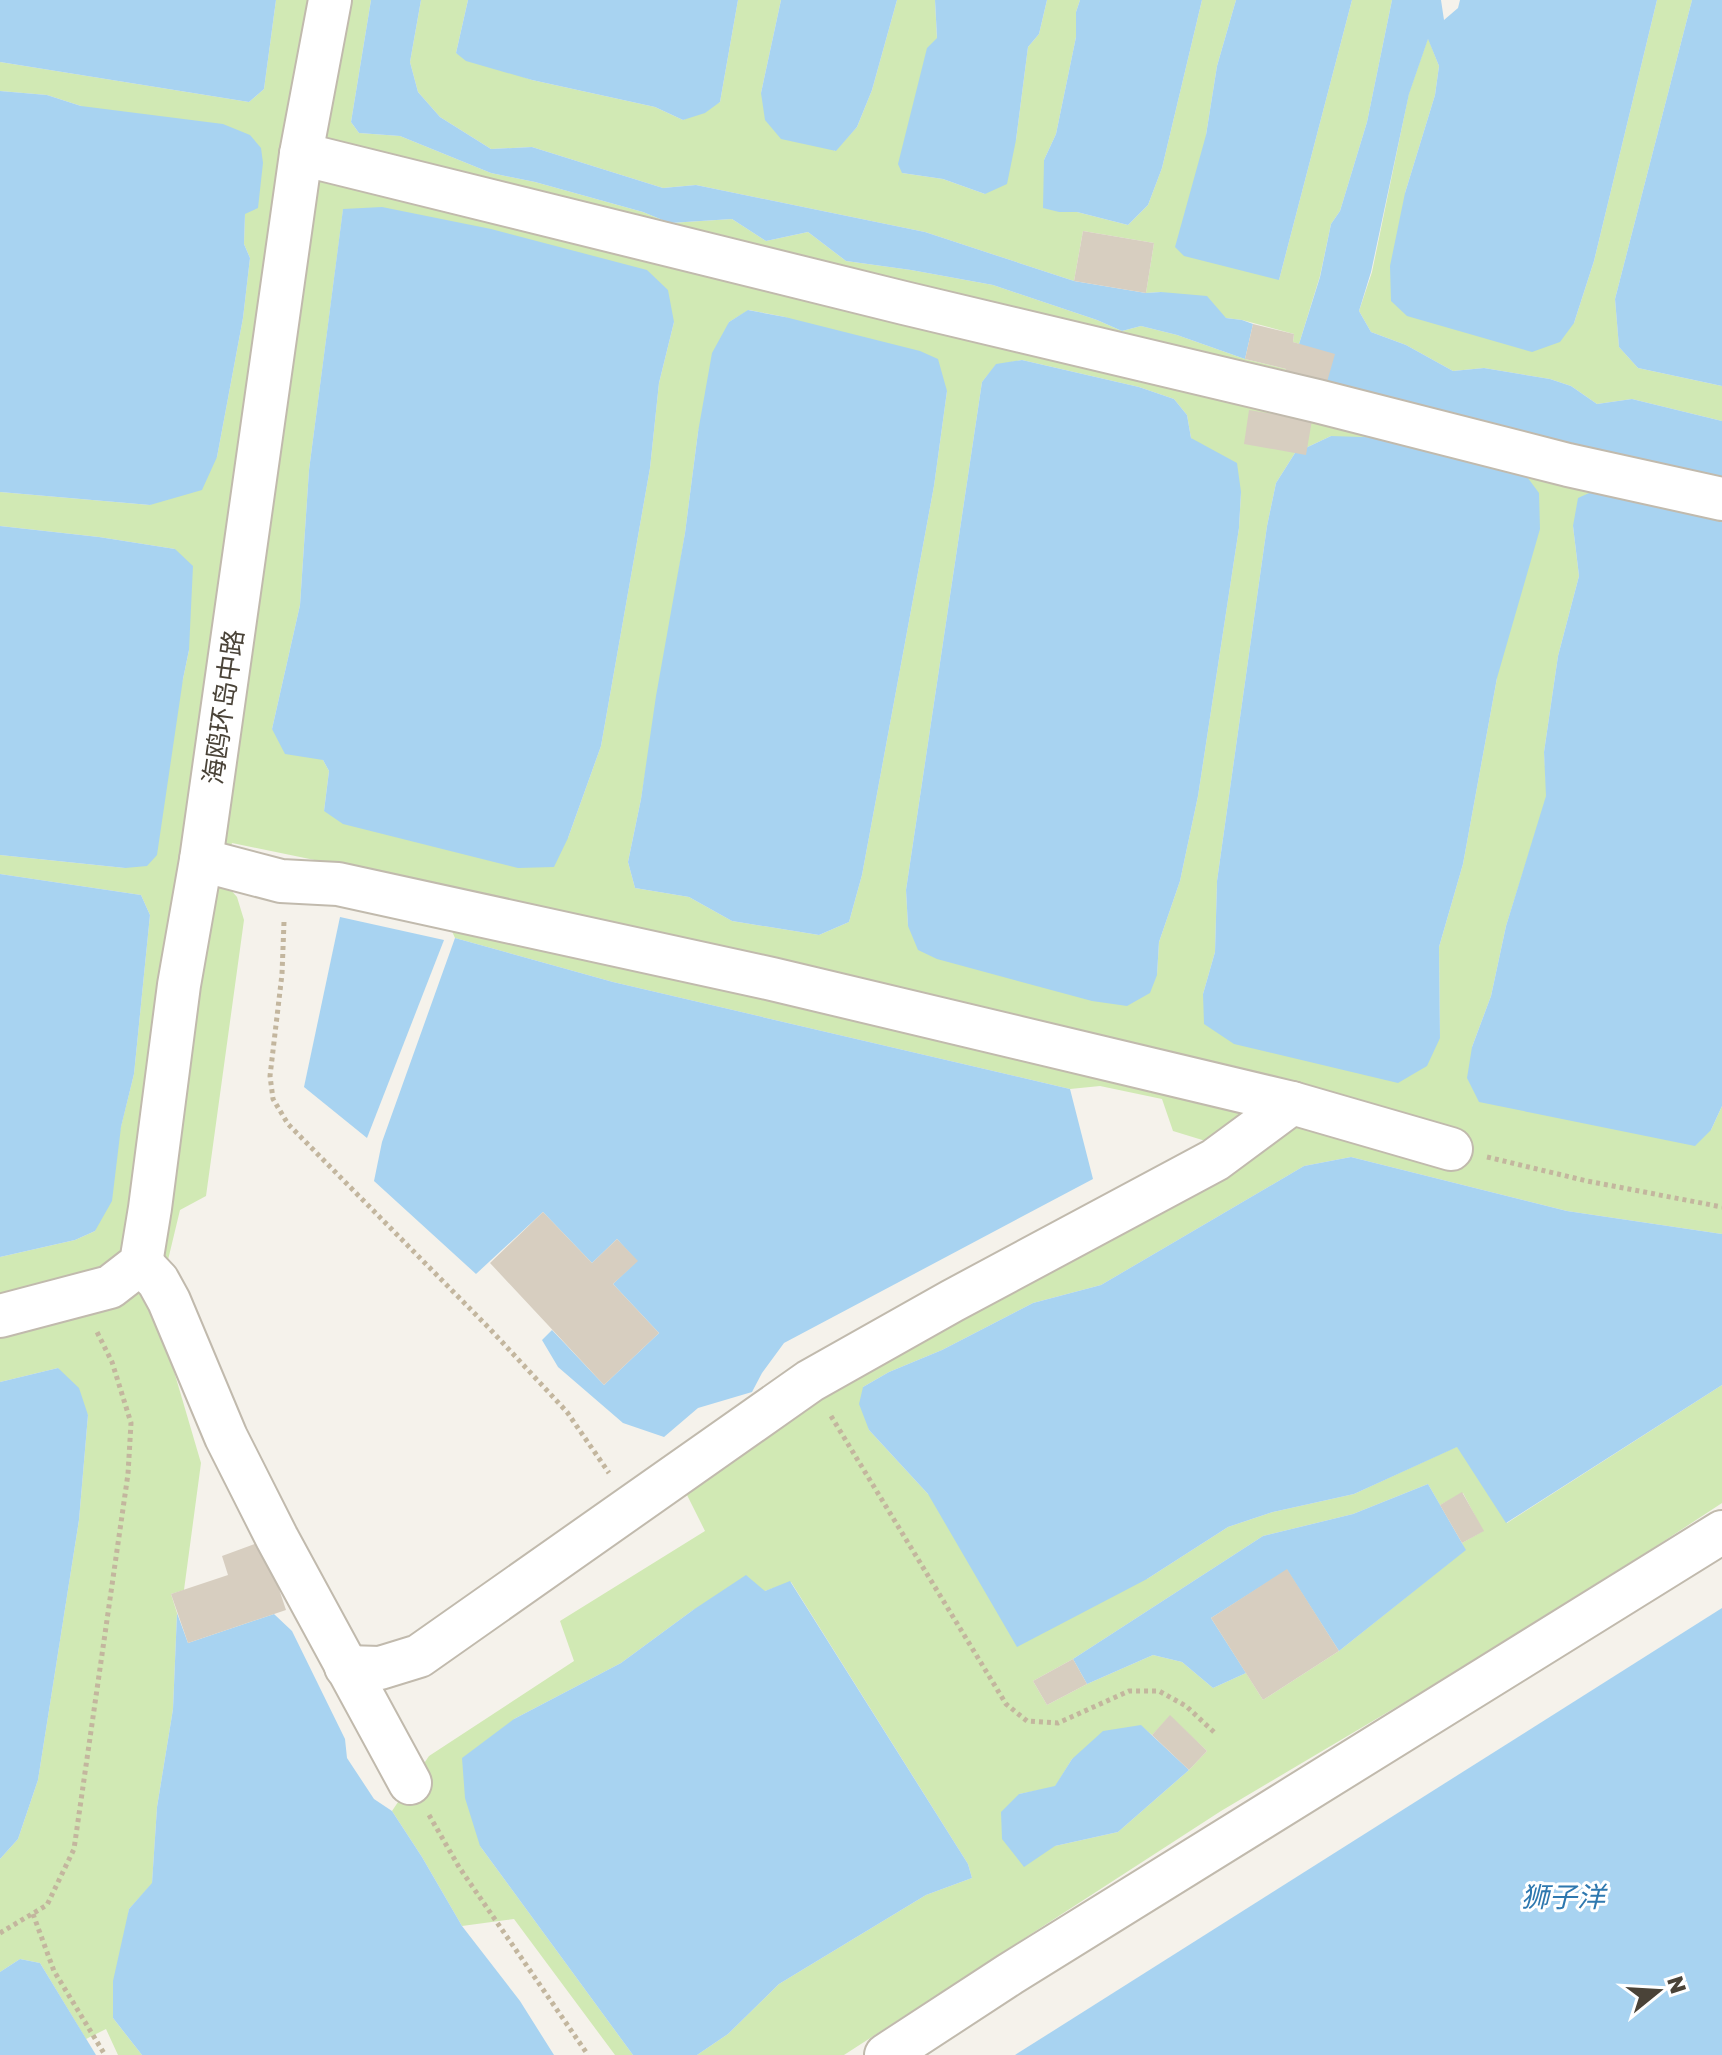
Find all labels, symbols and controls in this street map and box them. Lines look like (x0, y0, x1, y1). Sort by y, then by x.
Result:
street label: 海鸥环岛中路 (197, 628, 249, 786)
water label: 狮子洋 (1521, 1880, 1608, 1913)
north arrow (1618, 1951, 1698, 2031)
text: N (1662, 1973, 1693, 1997)

